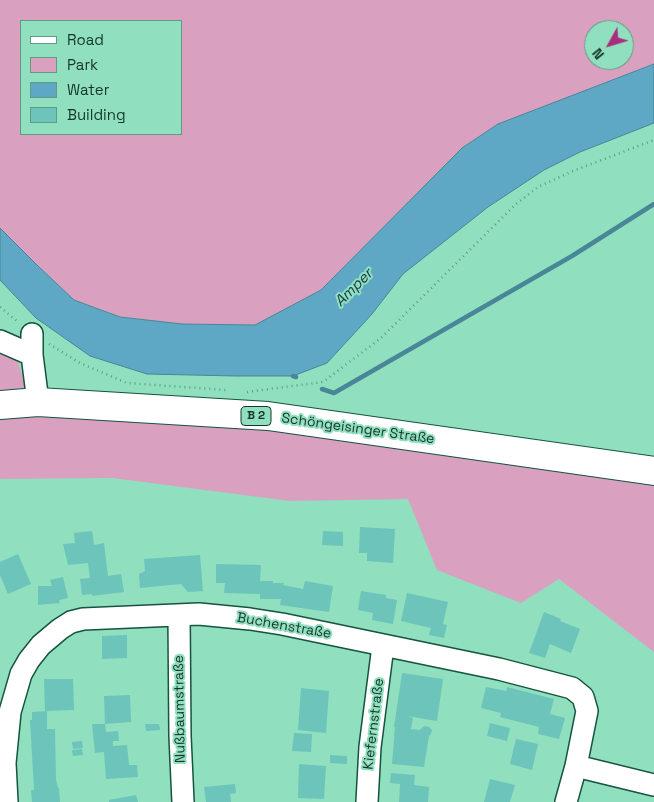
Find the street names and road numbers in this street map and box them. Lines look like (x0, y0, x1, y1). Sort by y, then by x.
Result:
road number: B 2 (241, 406, 271, 426)
street label: Schöngeisinger Straße (280, 410, 436, 448)
street label: Buchenstraße (236, 609, 332, 643)
street label: Nußbaumstraße (171, 655, 189, 763)
street label: Kiefernstraße (360, 677, 388, 771)

